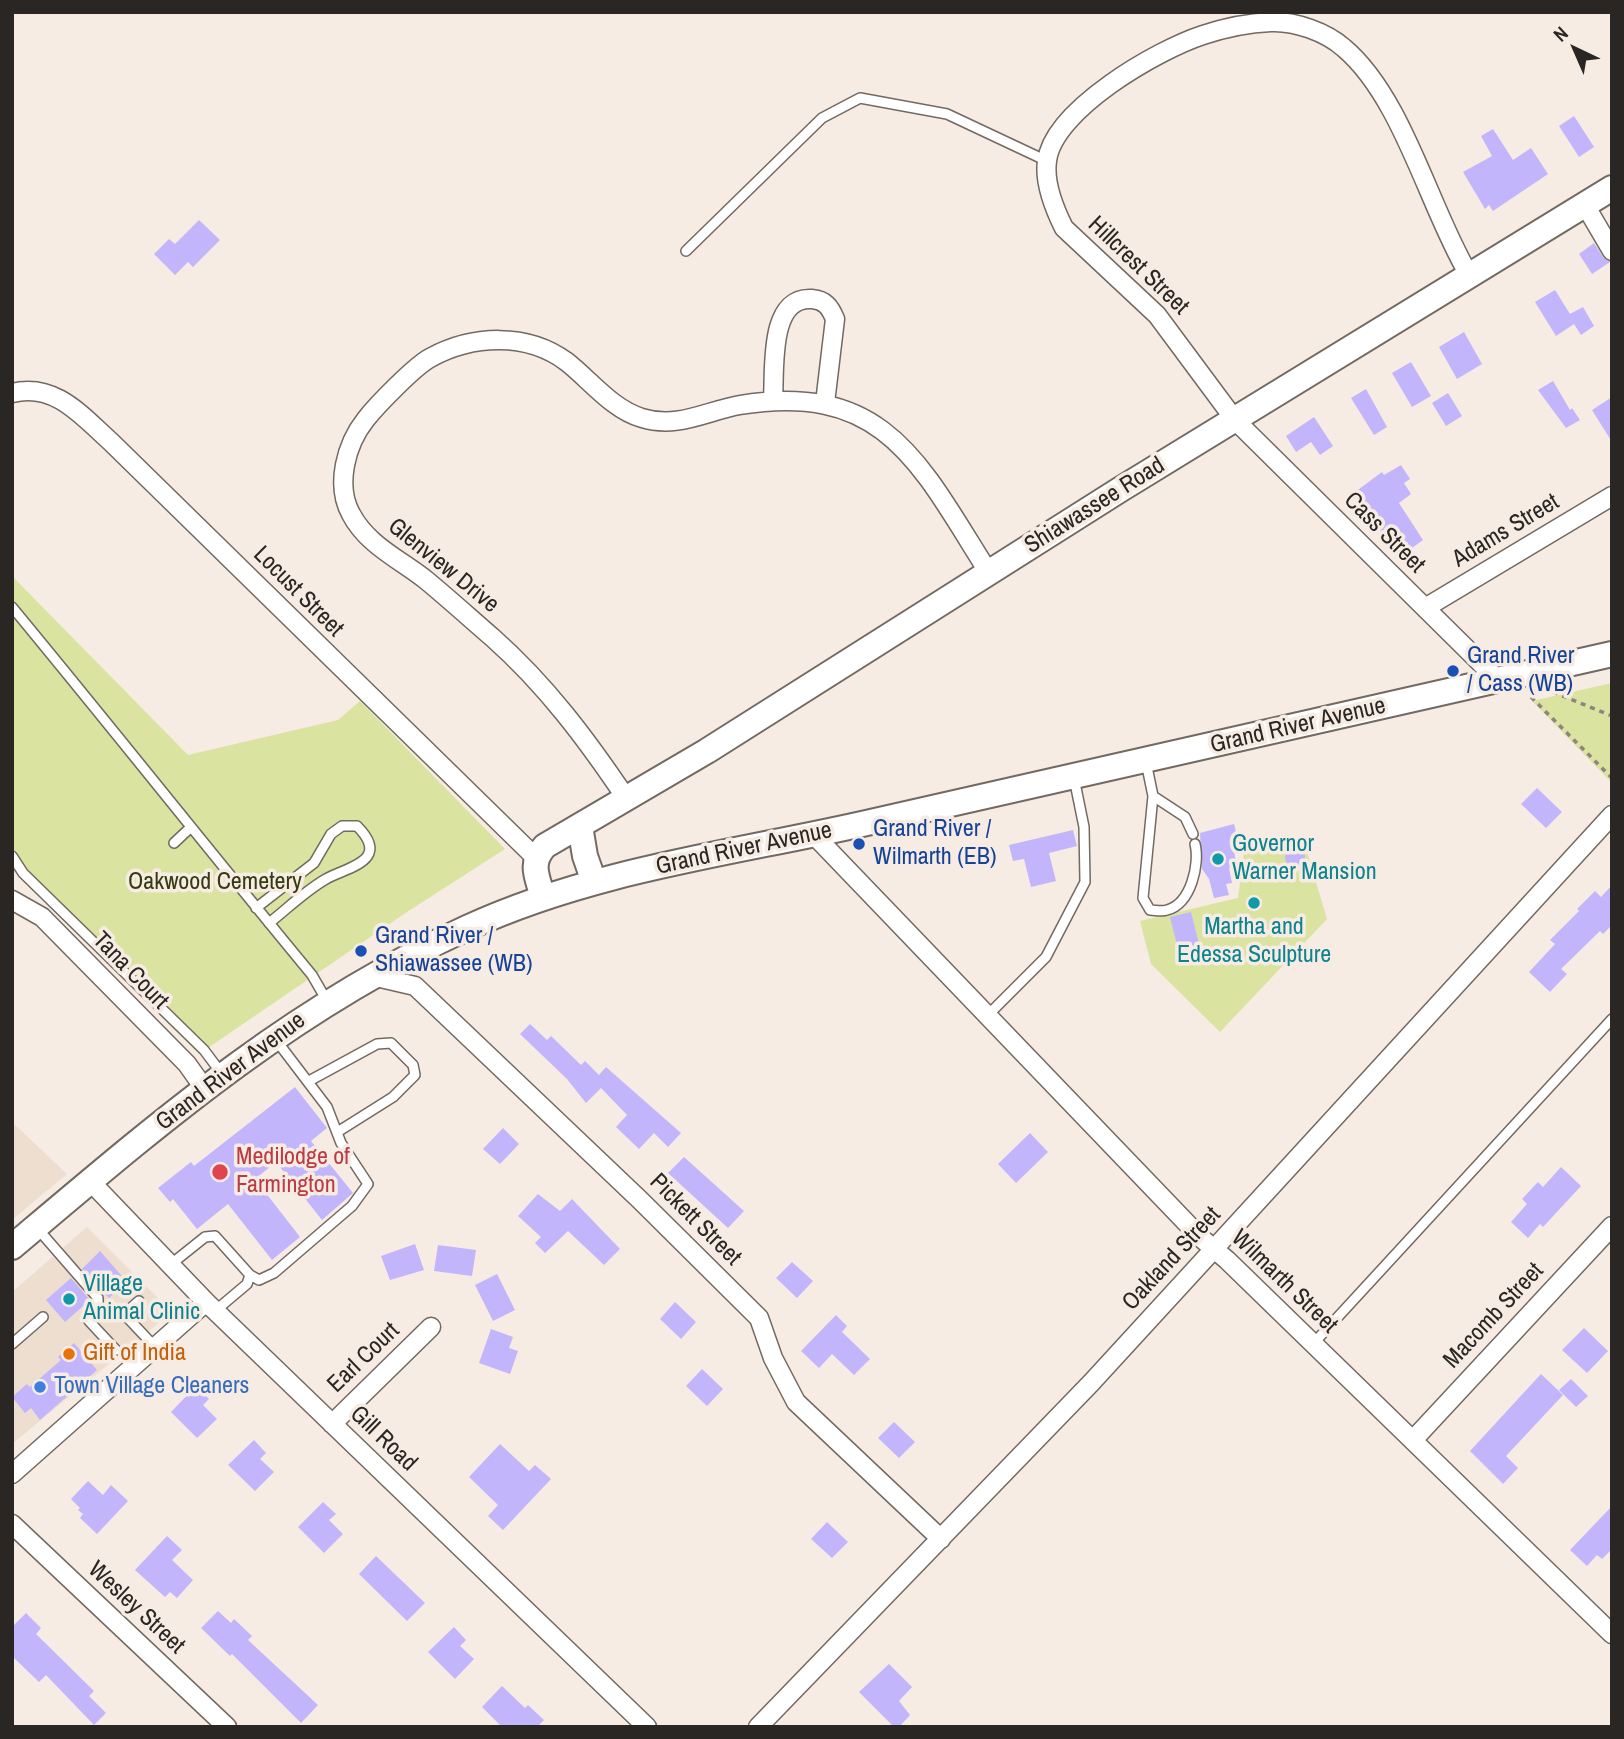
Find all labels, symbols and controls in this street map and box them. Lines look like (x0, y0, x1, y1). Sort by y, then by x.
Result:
north arrow (1540, 14, 1610, 84)
text: N (1547, 21, 1573, 47)
street label: Hillcrest Street (1082, 211, 1194, 321)
street label: Shiawassee Road (1020, 451, 1170, 561)
street label: Cass Street (1337, 486, 1431, 580)
street label: Adams Street (1447, 488, 1565, 574)
street label: Glenview Drive (382, 512, 504, 620)
street label: Locust Street (247, 541, 349, 643)
place label: Grand River / Cass (WB) (1467, 643, 1574, 699)
marker: Grand River / Cass (WB) (1445, 663, 1461, 679)
street label: Grand River Avenue (1208, 692, 1388, 760)
street label: Grand River Avenue (653, 816, 835, 882)
place label: Grand River / Wilmarth (EB) (873, 816, 997, 872)
place label: Governor Warner Mansion (1232, 831, 1377, 887)
marker: Grand River / Wilmarth (EB) (851, 836, 867, 852)
marker: Governor Warner Mansion (1210, 851, 1226, 867)
park label: Oakwood Cemetery (128, 869, 302, 897)
marker: Martha and Edessa Sculpture (1246, 895, 1262, 911)
place label: Martha and Edessa Sculpture (1177, 914, 1331, 970)
place label: Grand River / Shiawassee (WB) (375, 923, 532, 979)
street label: Tana Court (86, 926, 174, 1016)
marker: Grand River / Shiawassee (WB) (353, 943, 369, 959)
street label: Grand River Avenue (151, 1007, 311, 1137)
place label: Medilodge of Farmington (236, 1144, 350, 1200)
marker: Medilodge of Farmington (210, 1162, 230, 1182)
street label: Pickett Street (643, 1168, 747, 1272)
street label: Oakland Street (1117, 1201, 1227, 1317)
street label: Wilmarth Street (1225, 1224, 1343, 1340)
street label: Macomb Street (1438, 1257, 1550, 1375)
place label: Village Animal Clinic (83, 1271, 200, 1327)
marker: Village Animal Clinic (61, 1291, 77, 1307)
street label: Earl Court (322, 1317, 406, 1399)
place label: Gift of India (83, 1340, 186, 1368)
marker: Gift of India (61, 1346, 77, 1362)
place label: Town Village Cleaners (54, 1373, 249, 1401)
marker: Town Village Cleaners (32, 1379, 48, 1395)
street label: Gill Road (343, 1400, 423, 1478)
street label: Wesley Street (82, 1556, 190, 1660)

